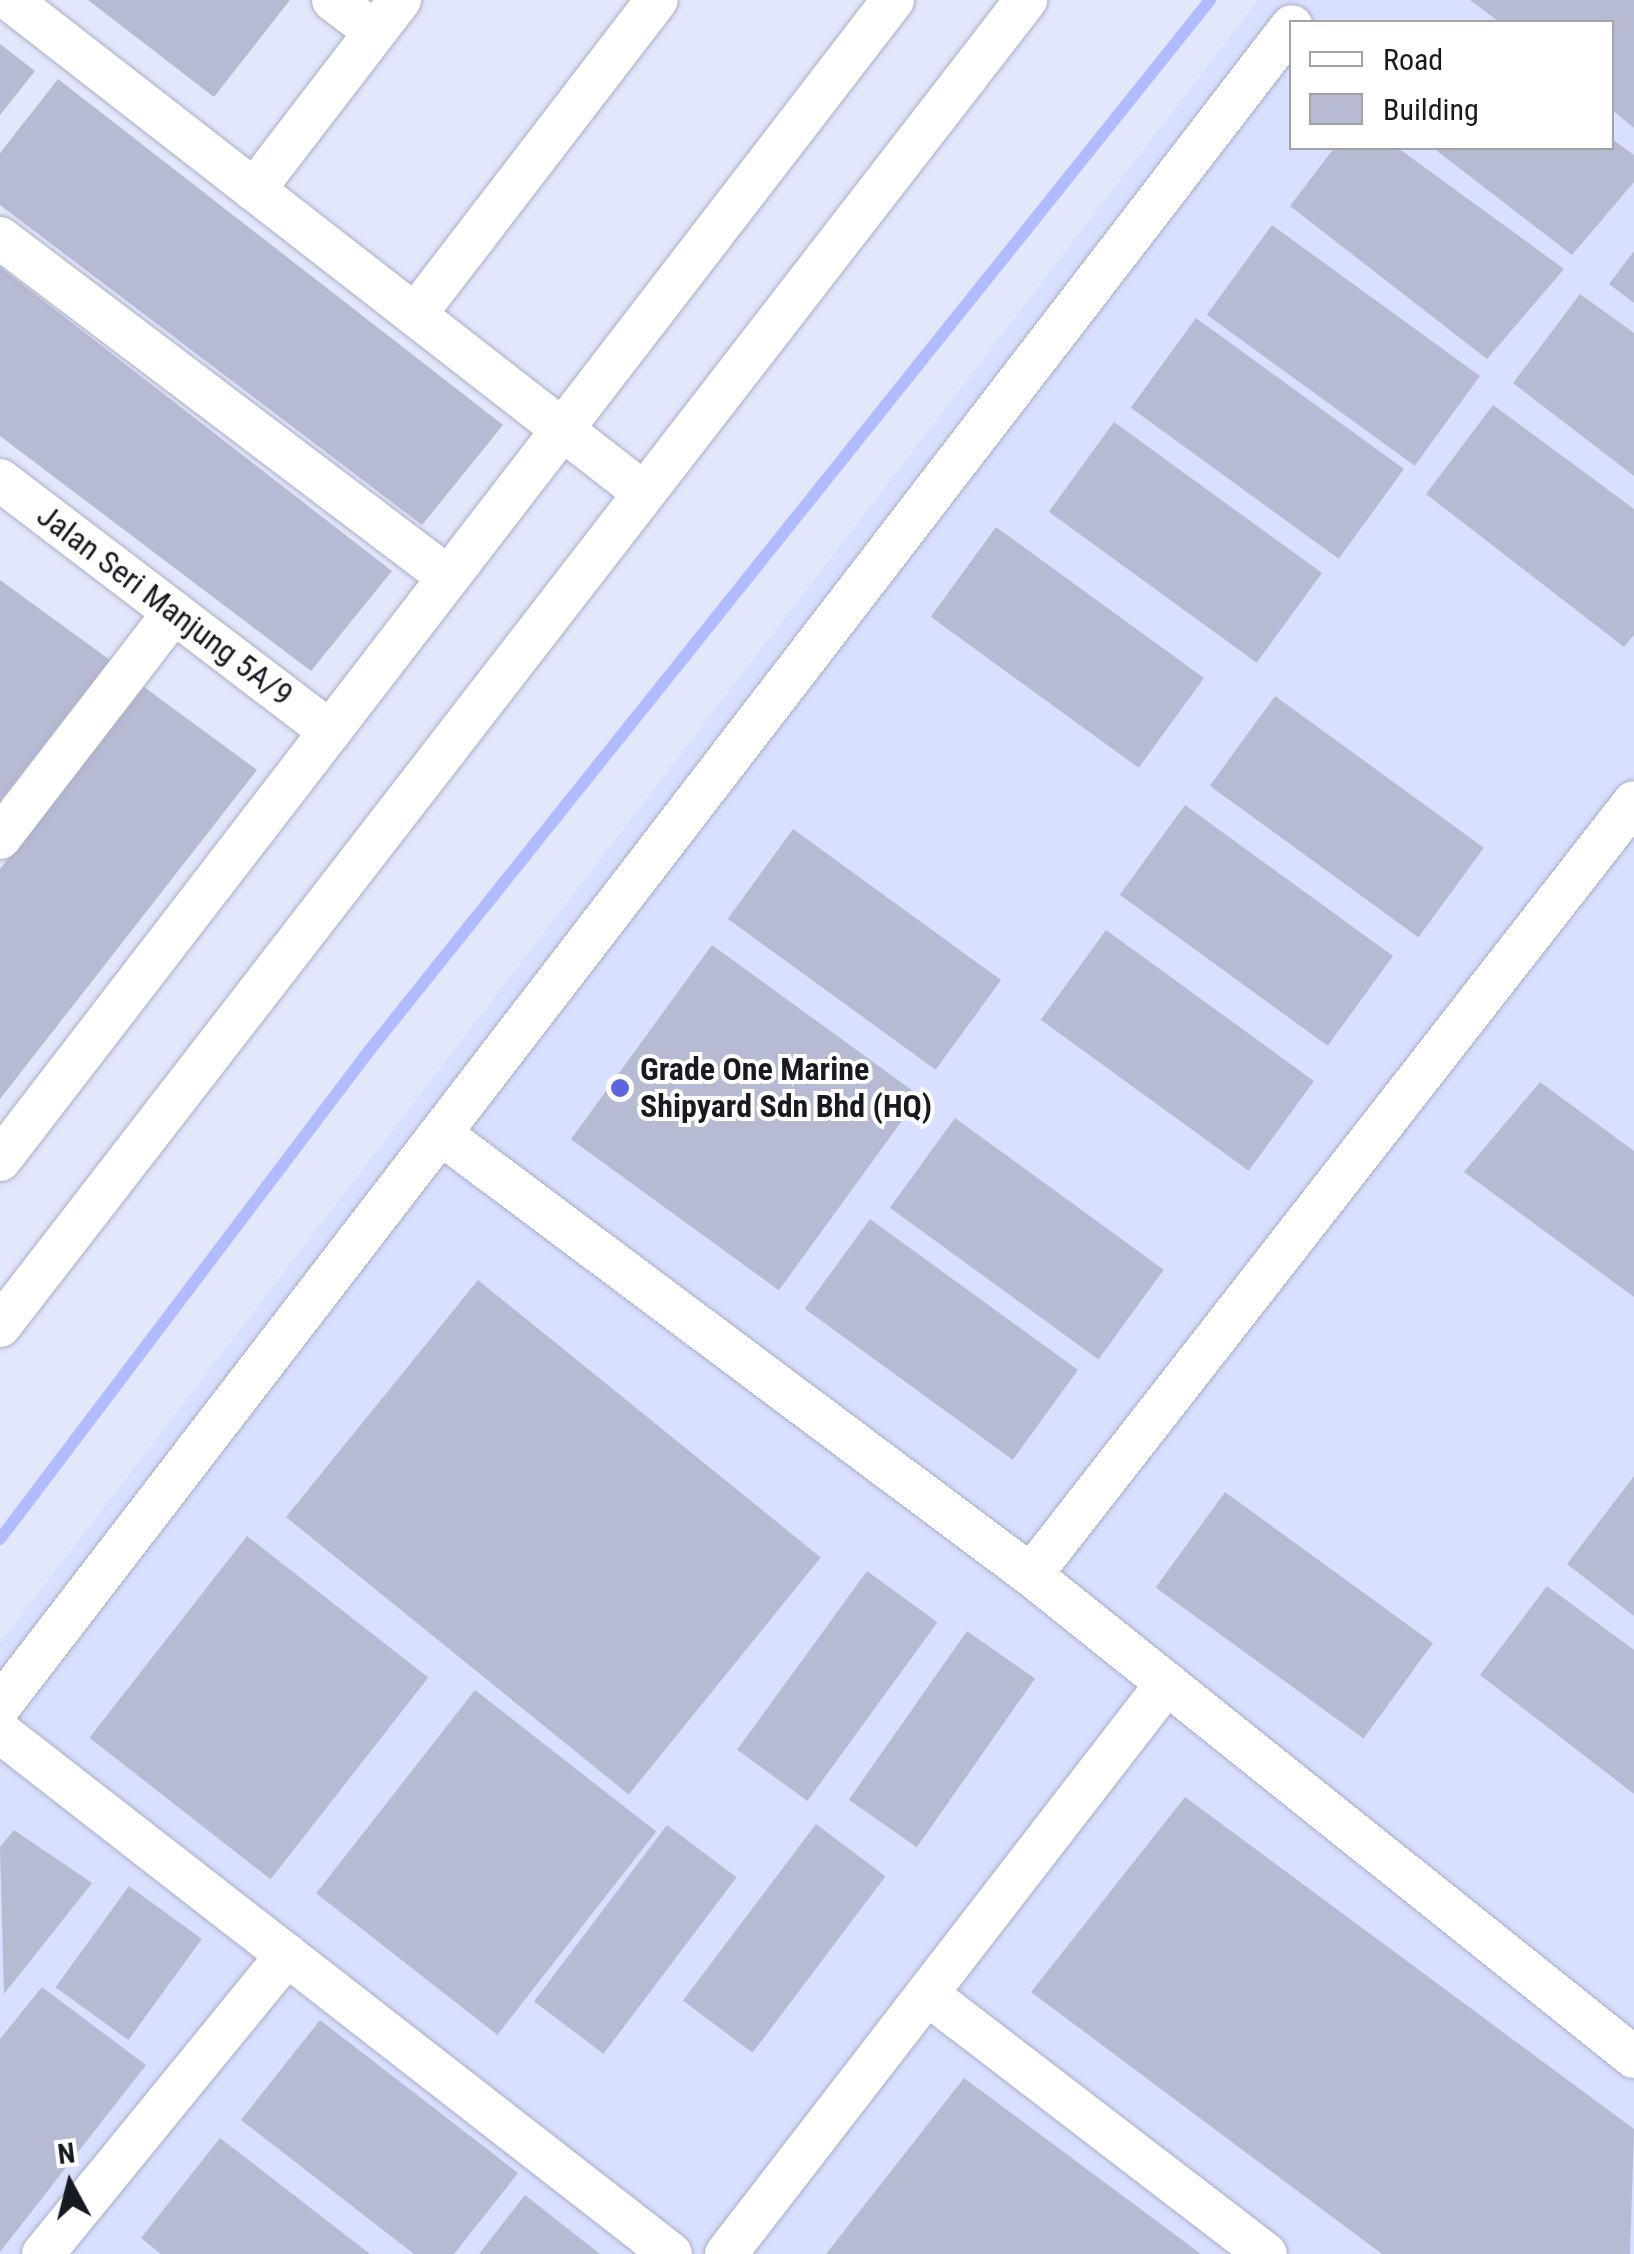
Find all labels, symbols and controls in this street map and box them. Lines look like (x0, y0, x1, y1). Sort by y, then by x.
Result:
legend (1289, 20, 1614, 150)
text: Road (1383, 42, 1443, 77)
text: Building (1383, 92, 1479, 127)
street label: Jalan Seri Manjung 5A/9 (29, 496, 301, 714)
place label: Grade One Marine Shipyard Sdn Bhd (HQ) (640, 1051, 932, 1126)
marker: Grade One Marine Shipyard Sdn Bhd (HQ) (609, 1077, 631, 1099)
north arrow (20, 2134, 120, 2234)
text: N (56, 2136, 77, 2171)

